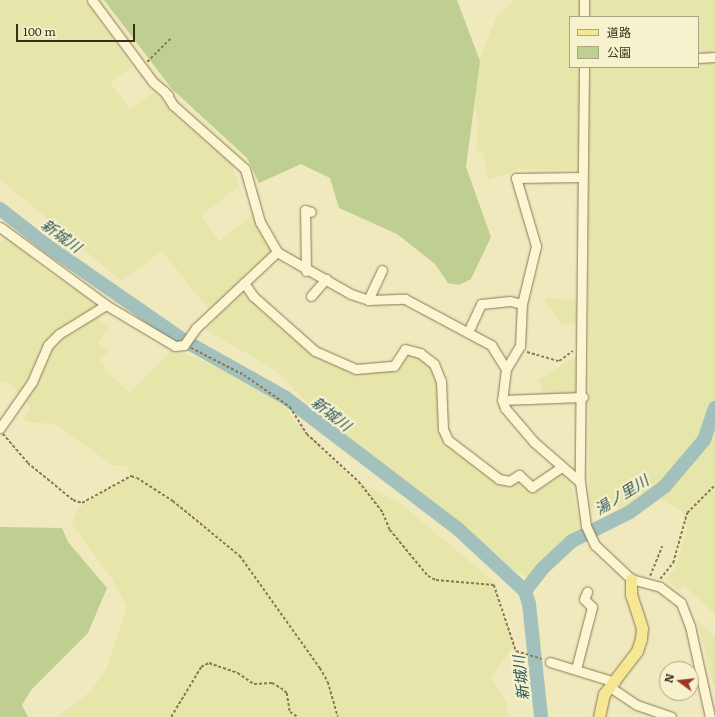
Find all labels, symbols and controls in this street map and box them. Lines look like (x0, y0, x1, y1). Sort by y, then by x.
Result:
scale bar (18, 16, 137, 42)
legend (569, 16, 699, 68)
text: 100 m (23, 22, 56, 40)
text: 道路 (607, 23, 631, 41)
text: 公園 (607, 43, 631, 61)
water label: 新城川 (39, 214, 85, 256)
water label: 新城川 (309, 392, 355, 434)
water label: 湯ノ里川 (591, 470, 651, 518)
water label: 新城川 (509, 655, 531, 701)
north arrow (659, 661, 699, 701)
text: N (659, 672, 677, 685)

